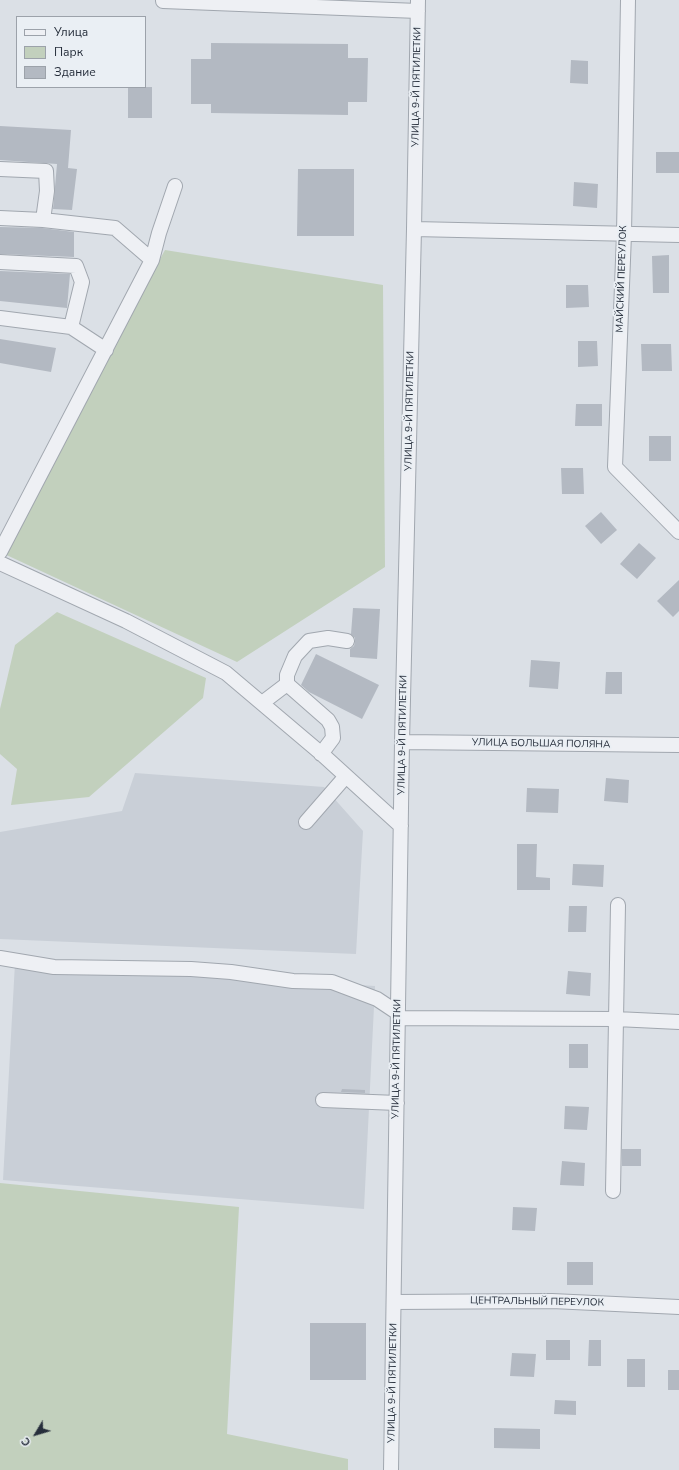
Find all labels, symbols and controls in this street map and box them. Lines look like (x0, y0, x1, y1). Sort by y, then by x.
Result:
legend (16, 16, 146, 88)
text: Улица (54, 24, 88, 40)
street label: УЛИЦА 9-Й ПЯТИЛЕТКИ (410, 27, 424, 147)
text: Парк (54, 44, 83, 60)
text: Здание (54, 64, 96, 80)
street label: МАЙСКИЙ ПЕРЕУЛОК (614, 225, 630, 333)
street label: УЛИЦА 9-Й ПЯТИЛЕТКИ (403, 351, 417, 471)
street label: УЛИЦА 9-Й ПЯТИЛЕТКИ (396, 675, 410, 795)
street label: УЛИЦА БОЛЬШАЯ ПОЛЯНА (472, 737, 610, 751)
street label: УЛИЦА 9-Й ПЯТИЛЕТКИ (390, 999, 404, 1119)
street label: ЦЕНТРАЛЬНЫЙ ПЕРЕУЛОК (470, 1295, 604, 1309)
street label: УЛИЦА 9-Й ПЯТИЛЕТКИ (386, 1323, 400, 1443)
north arrow (16, 1414, 56, 1454)
text: С (18, 1434, 34, 1449)

